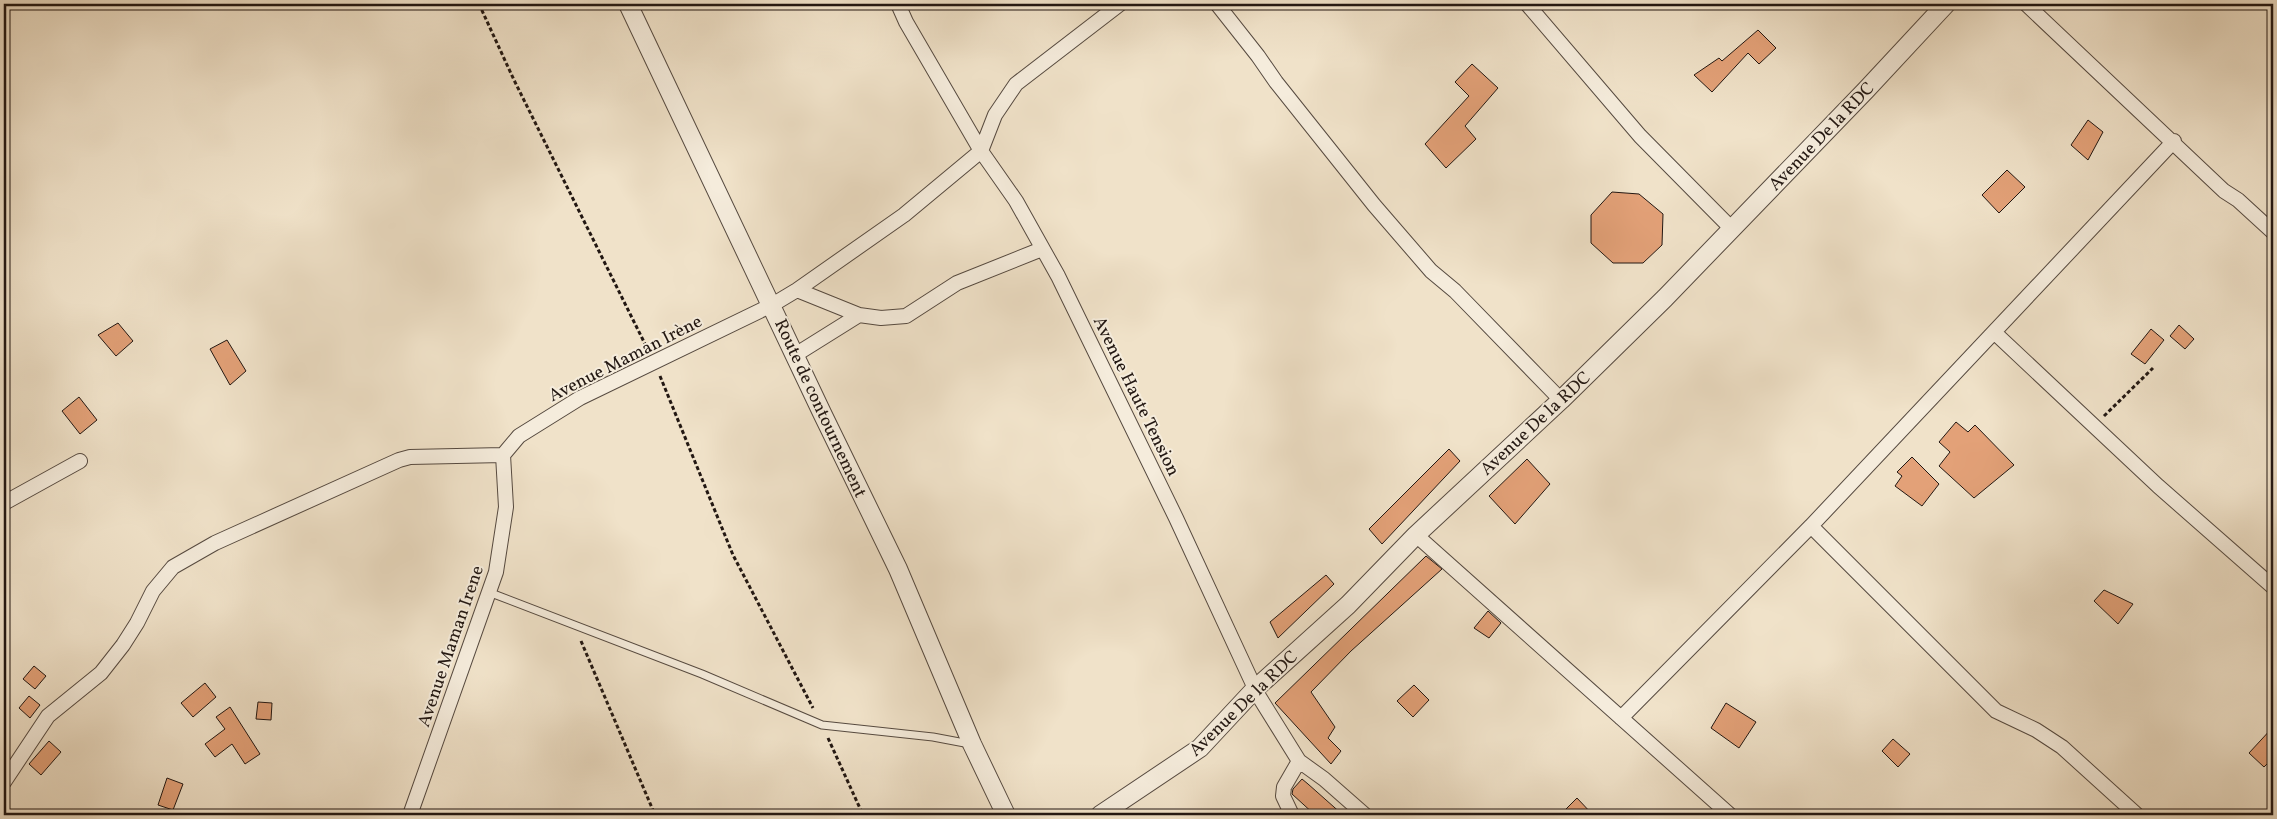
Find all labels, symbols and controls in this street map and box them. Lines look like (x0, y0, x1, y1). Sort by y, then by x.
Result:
street label: Avenue De la RDC (1763, 77, 1881, 197)
street label: Avenue Maman Irène (545, 310, 707, 409)
street label: Avenue Haute Tension (1086, 313, 1185, 481)
street label: Route de contournement (767, 315, 872, 502)
street label: Avenue De la RDC (1475, 366, 1597, 482)
street label: Avenue Maman Irene (412, 562, 491, 731)
street label: Avenue De la RDC (1184, 645, 1304, 763)

